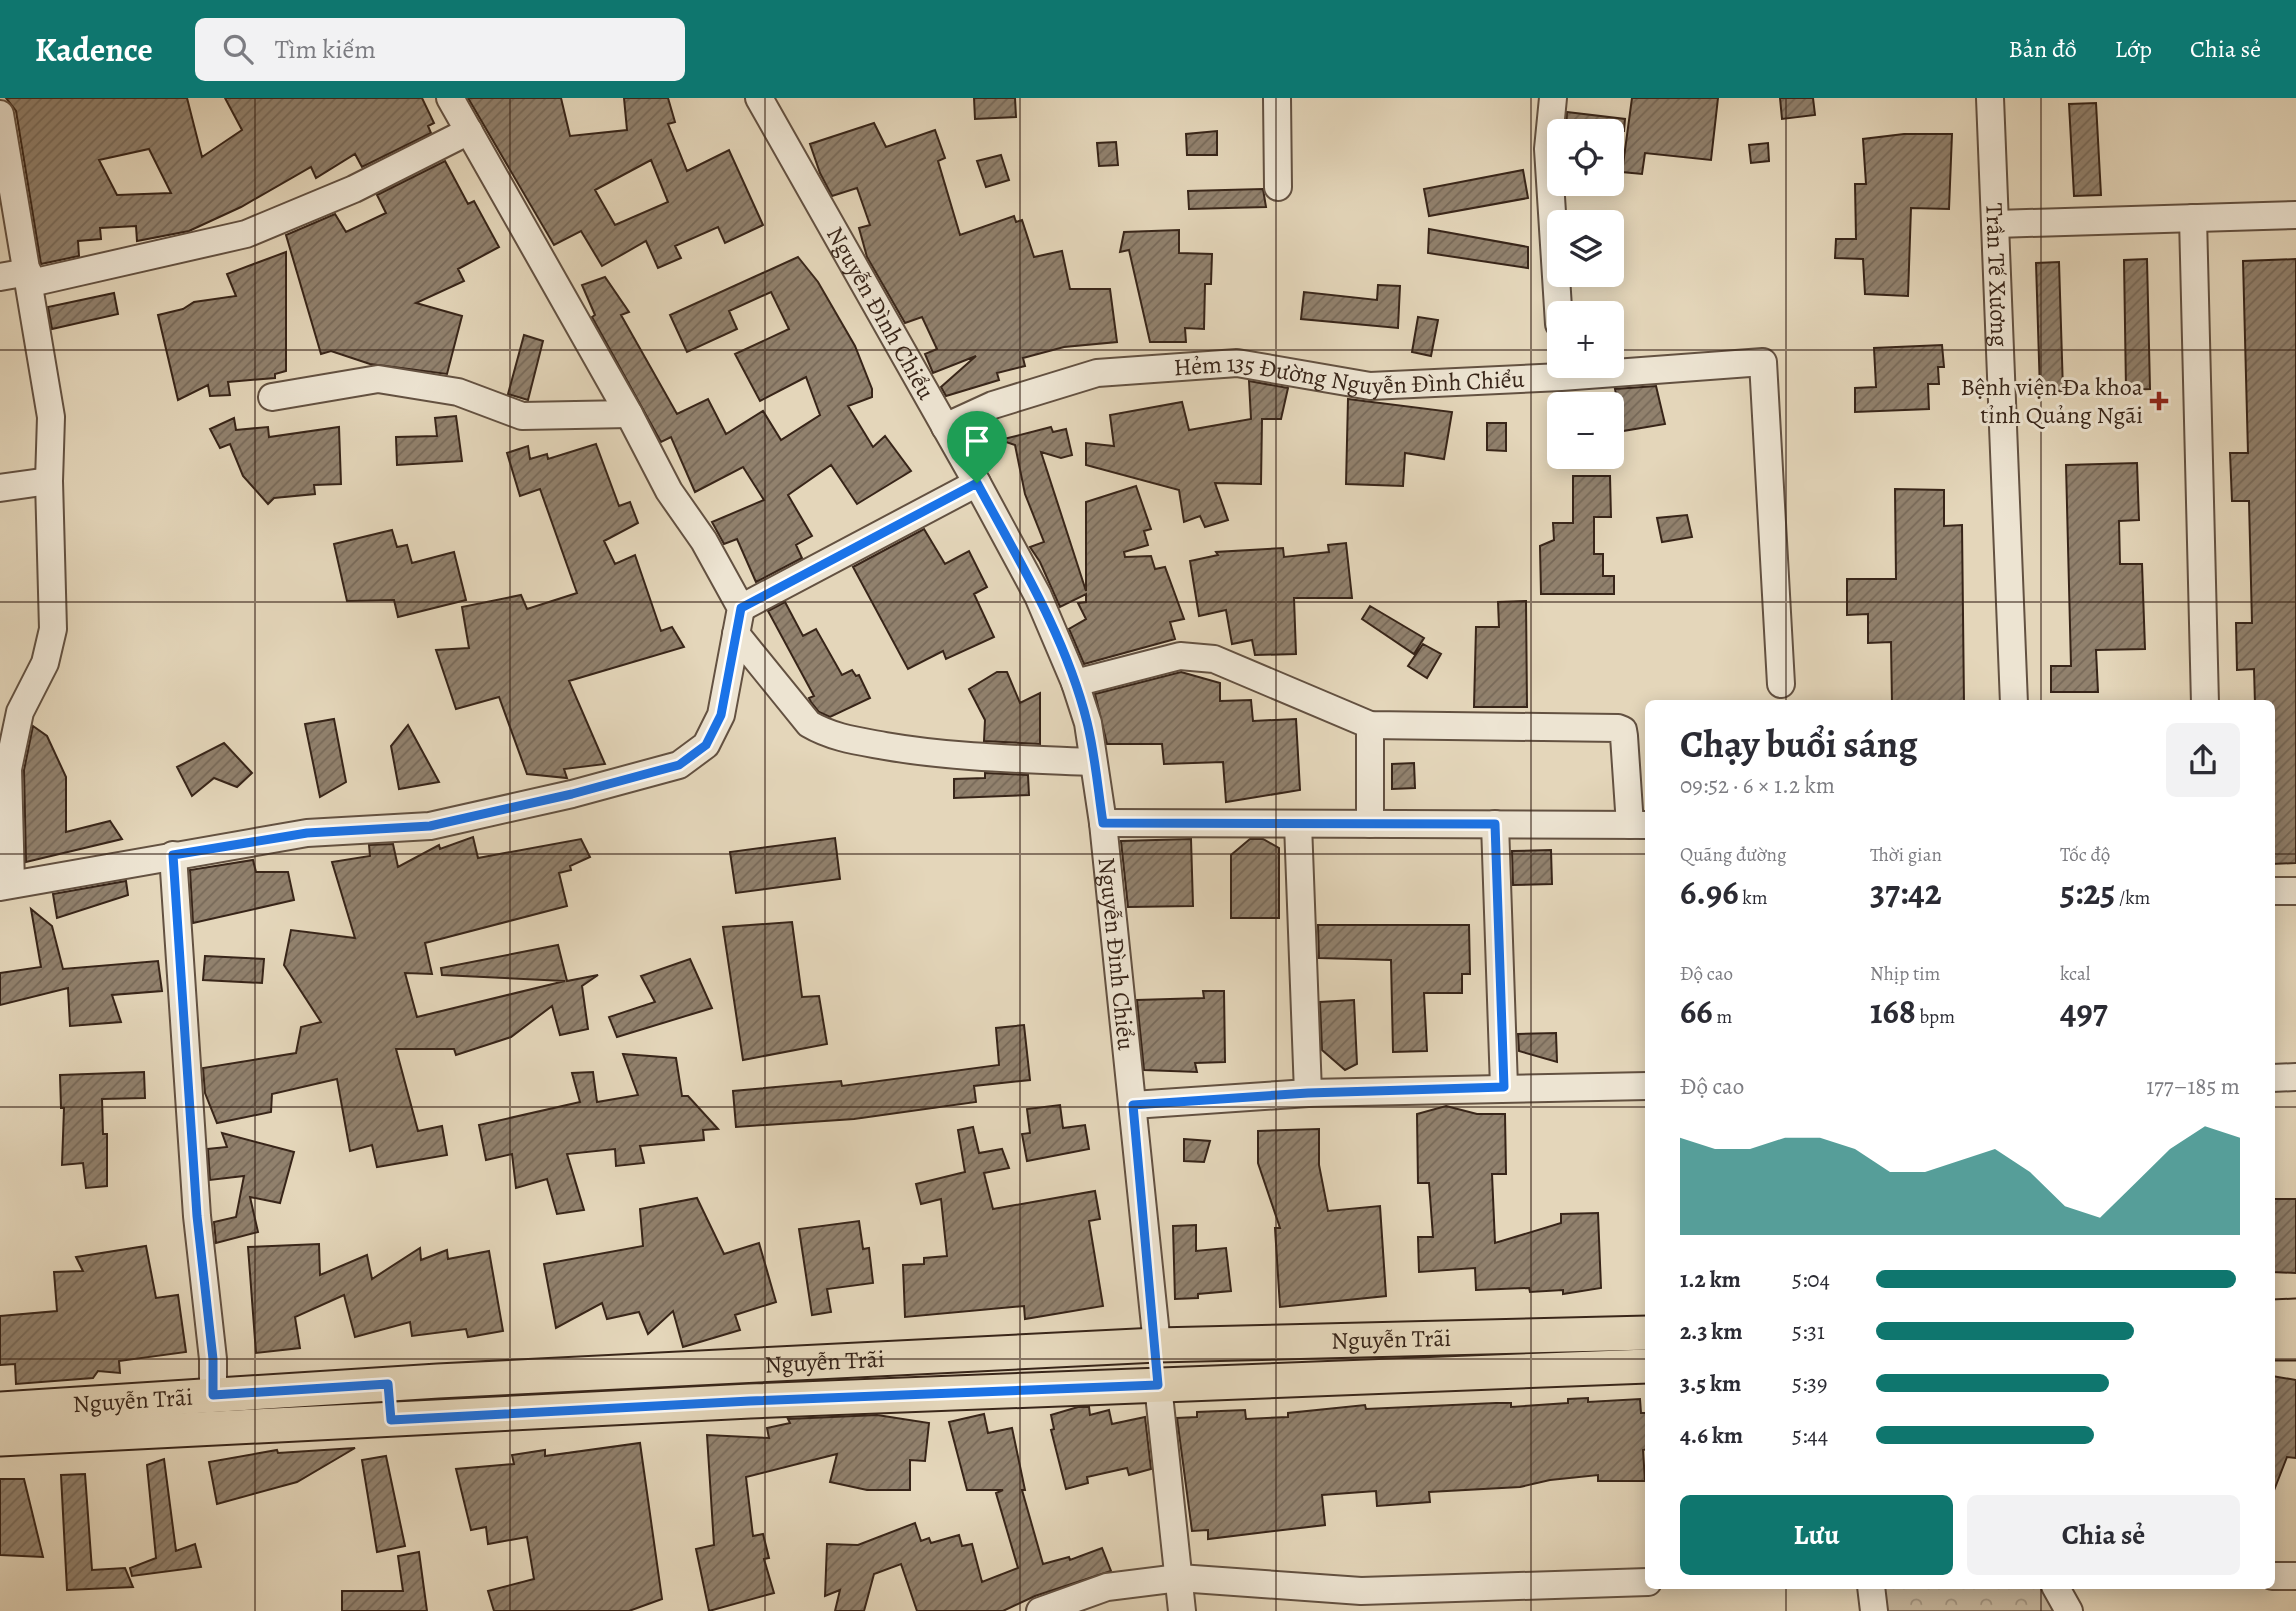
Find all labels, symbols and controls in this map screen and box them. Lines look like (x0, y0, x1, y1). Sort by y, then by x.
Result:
search box (195, 18, 685, 81)
text: Kadence (35, 27, 153, 72)
icon: search (219, 30, 257, 68)
text: Tìm kiếm (275, 32, 376, 67)
text: Bản đồ (2009, 33, 2077, 65)
text: Lớp (2115, 33, 2152, 65)
text: Chia sẻ (2190, 33, 2261, 65)
map controls (1547, 119, 1624, 469)
button: locate (1547, 119, 1624, 196)
street label: Trần Tế Xương (1978, 202, 2016, 347)
button: layers (1547, 210, 1624, 287)
street label: Nguyễn Đình Chiểu (819, 221, 942, 405)
button: + (1547, 301, 1624, 378)
street label: Hẻm 135 Đường Nguyễn Đình Chiểu (1173, 347, 1525, 402)
place label: Bệnh viện Đa khoa tỉnh Quảng Ngãi (1960, 371, 2144, 431)
marker: Bệnh viện Đa khoa tỉnh Quảng Ngãi (2149, 391, 2169, 411)
button: − (1547, 392, 1624, 469)
pin (947, 411, 1007, 483)
icon: arrive (958, 422, 996, 460)
text: Chạy buổi sáng (1680, 718, 1918, 770)
button: share (2166, 723, 2240, 797)
text: 09:52 · 6 × 1.2 km (1680, 770, 1835, 801)
text: Quãng đường (1680, 842, 1787, 868)
text: Thời gian (1870, 842, 1942, 868)
text: Tốc độ (2060, 842, 2110, 868)
street label: Nguyễn Đình Chiểu (1091, 856, 1142, 1052)
text: 6.96 (1680, 868, 1739, 916)
text: 37:42 (1870, 868, 1942, 916)
text: 5:25 (2060, 868, 2115, 916)
text: km (1739, 885, 1768, 911)
text: /km (2115, 885, 2150, 911)
text: Độ cao (1680, 961, 1733, 987)
text: Nhịp tim (1870, 961, 1940, 987)
text: kcal (2060, 961, 2090, 987)
text: 66 (1680, 987, 1713, 1035)
text: 168 (1870, 987, 1916, 1035)
text: 497 (2060, 987, 2108, 1035)
text: m (1713, 1004, 1732, 1030)
text: bpm (1916, 1004, 1955, 1030)
text: Độ cao (1680, 1071, 1744, 1102)
text: 177–185 m (2146, 1071, 2240, 1102)
text: 1.2 km (1680, 1264, 1741, 1295)
text: 5:04 (1792, 1264, 1830, 1295)
text: 2.3 km (1680, 1316, 1743, 1347)
text: 5:31 (1792, 1316, 1825, 1347)
street label: Nguyễn Trãi (1331, 1322, 1452, 1357)
street label: Nguyễn Trãi (764, 1343, 885, 1381)
text: 3.5 km (1680, 1368, 1741, 1399)
text: 5:39 (1792, 1368, 1827, 1399)
street label: Nguyễn Trãi (72, 1381, 194, 1420)
text: 4.6 km (1680, 1420, 1743, 1451)
text: 5:44 (1792, 1420, 1828, 1451)
button: Lưu (1680, 1495, 1953, 1575)
button: Chia sẻ (1967, 1495, 2240, 1575)

